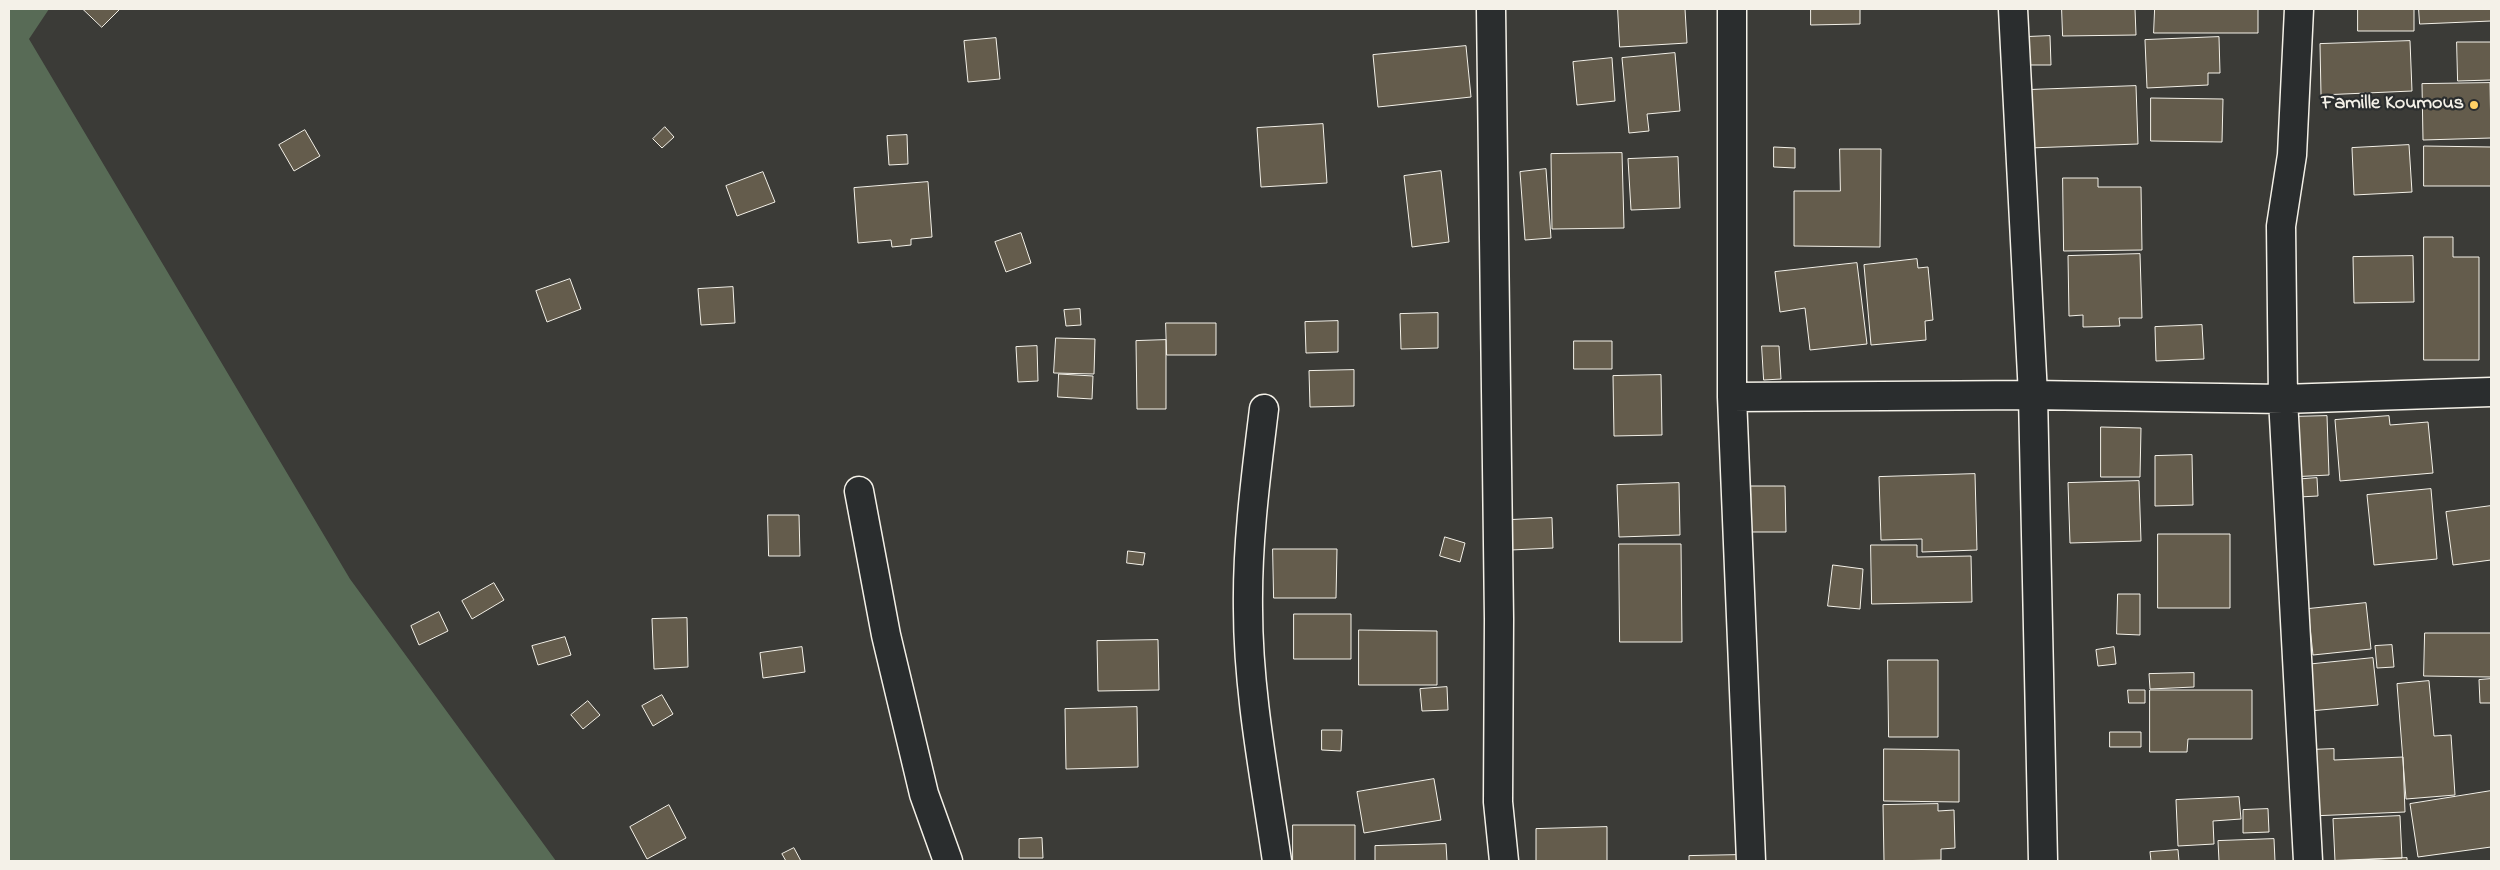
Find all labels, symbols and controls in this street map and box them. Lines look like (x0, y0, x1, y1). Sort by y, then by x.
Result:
place label: Famille Koumous (2321, 93, 2464, 117)
marker: Famille Koumous (2468, 99, 2480, 111)

